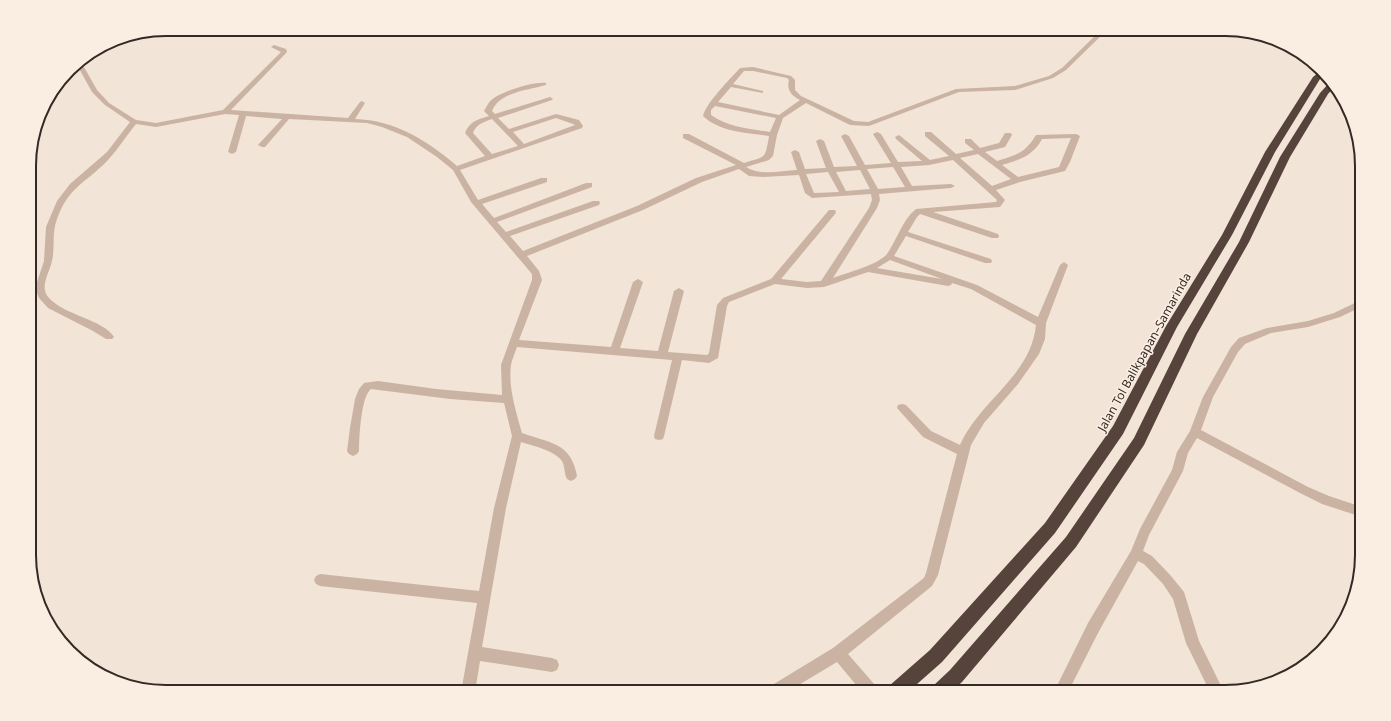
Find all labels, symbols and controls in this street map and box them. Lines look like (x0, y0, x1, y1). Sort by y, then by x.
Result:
street label: Jalan Tol Balikpapan–Samarinda (1093, 269, 1195, 435)

